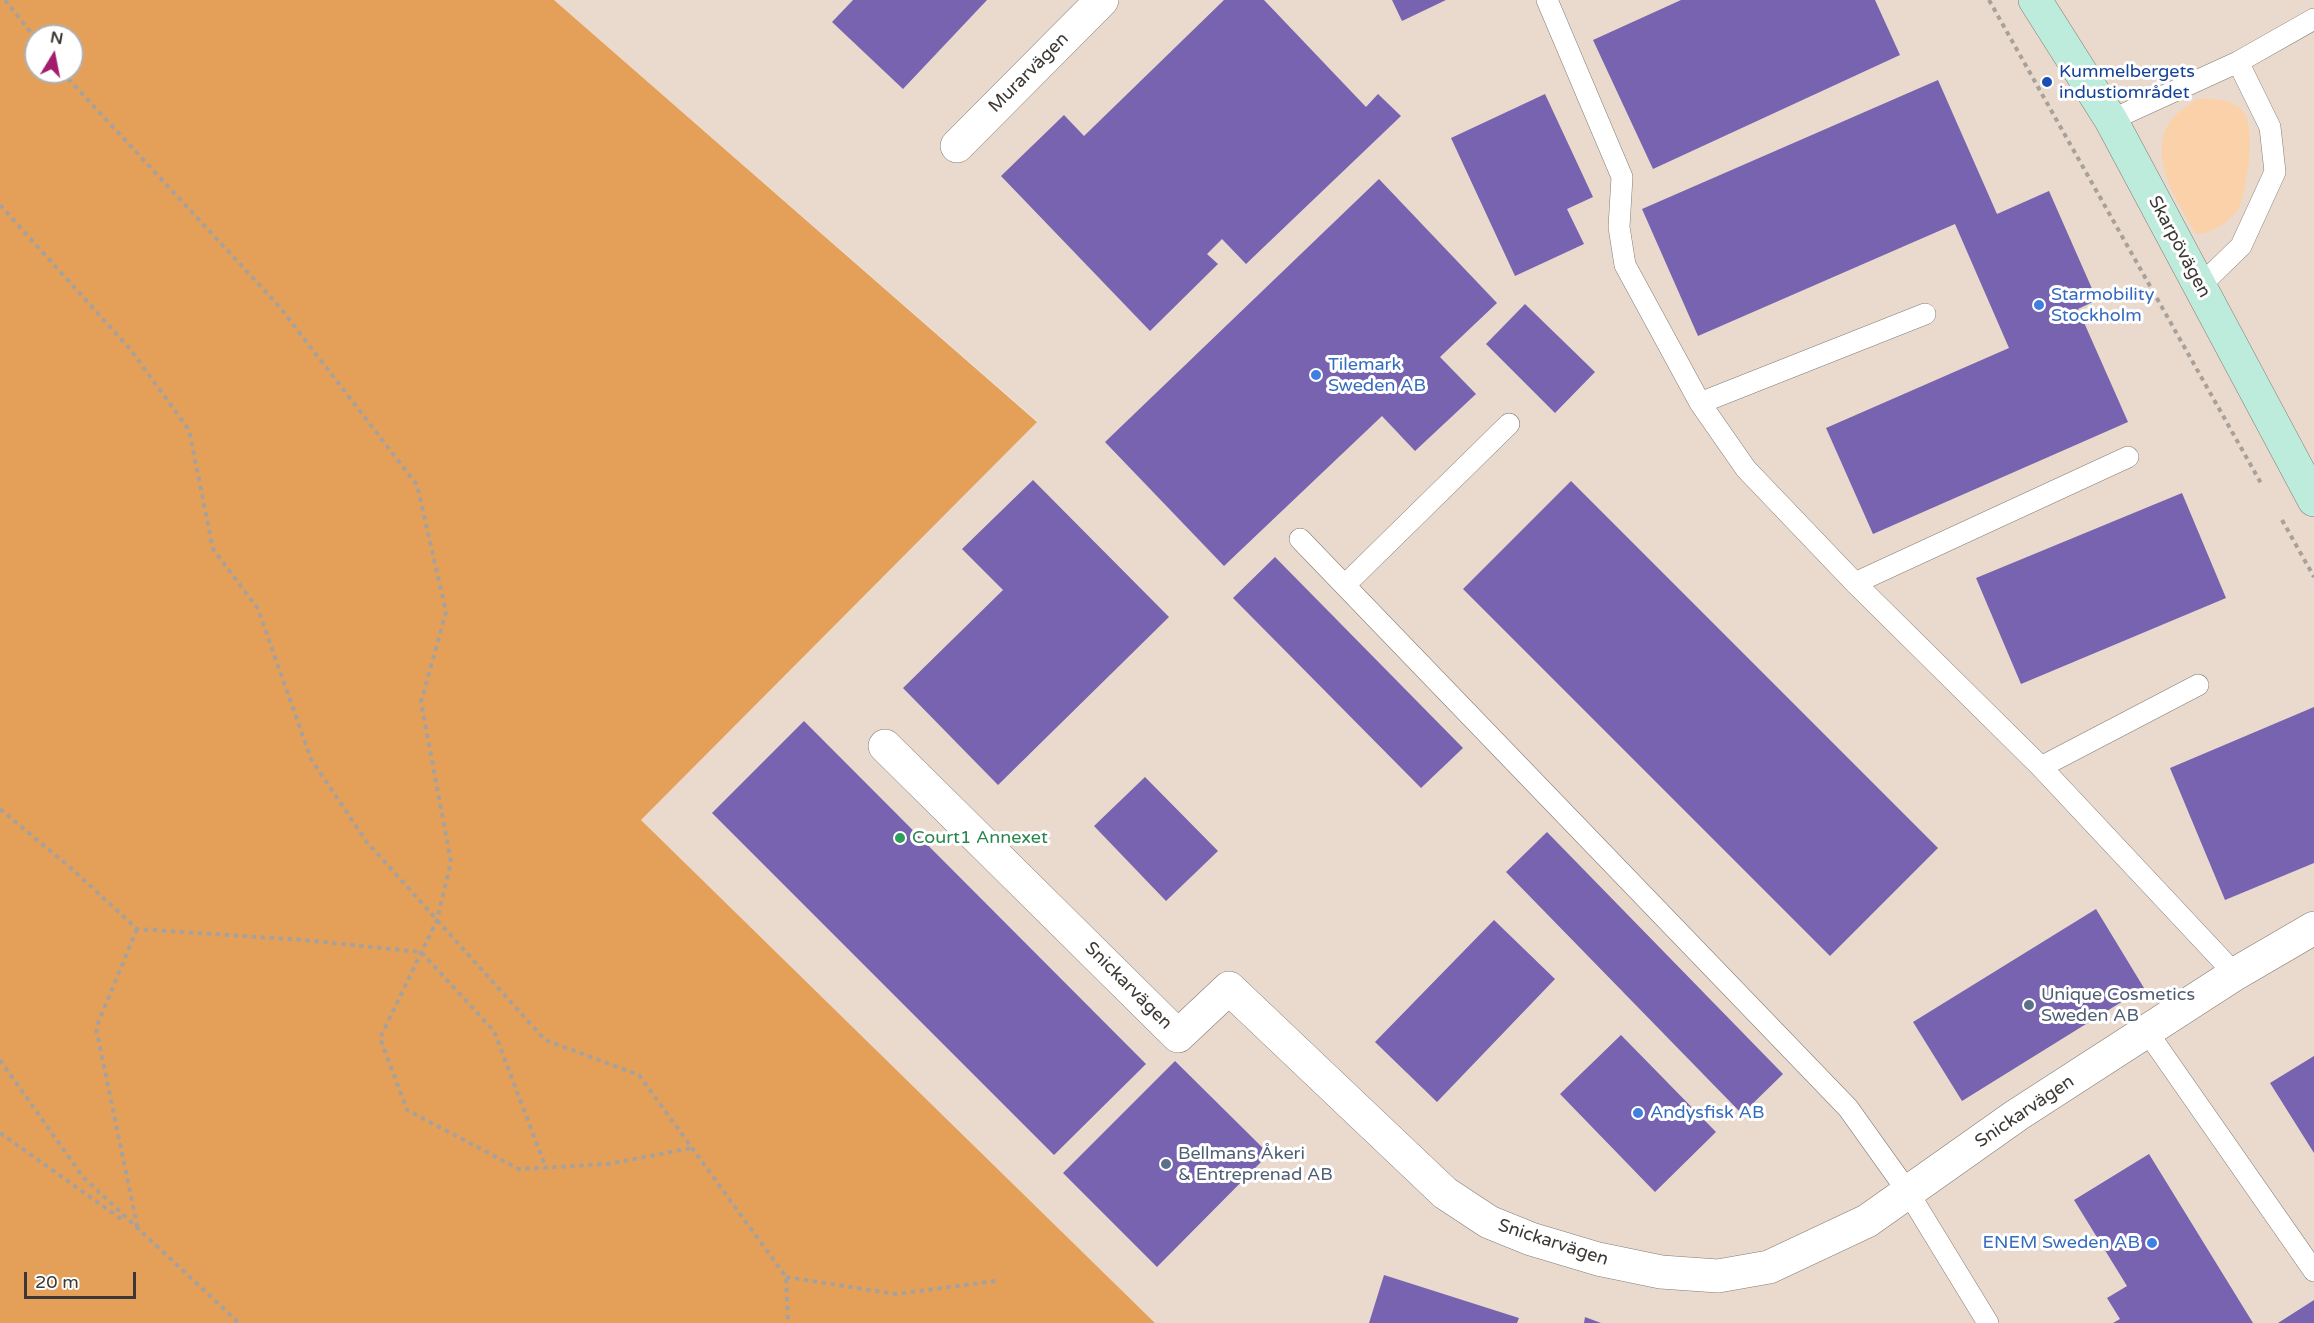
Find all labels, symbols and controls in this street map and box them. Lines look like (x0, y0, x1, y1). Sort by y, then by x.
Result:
north arrow (24, 24, 84, 84)
text: N (49, 27, 65, 49)
street label: Murarvägen (985, 29, 1073, 117)
place label: Kummelbergets industiområdet (2059, 61, 2195, 104)
marker: Kummelbergets industiområdet (2040, 75, 2054, 89)
street label: Skarpövägen (2143, 193, 2215, 301)
place label: Starmobility Stockholm (2051, 284, 2154, 326)
marker: Starmobility Stockholm (2032, 298, 2046, 312)
place label: Tilemark Sweden AB (1328, 354, 1426, 397)
marker: Tilemark Sweden AB (1309, 368, 1323, 382)
place label: Court1 Annexet (912, 827, 1048, 849)
marker: Court1 Annexet (893, 831, 907, 845)
street label: Snickarvägen (1080, 938, 1176, 1034)
place label: Unique Cosmetics Sweden AB (2041, 984, 2195, 1026)
marker: Unique Cosmetics Sweden AB (2022, 998, 2036, 1012)
street label: Snickarvägen (1971, 1071, 2079, 1153)
place label: Andysfisk AB (1650, 1102, 1764, 1124)
marker: Andysfisk AB (1631, 1106, 1645, 1120)
place label: Bellmans Åkeri & Entreprenad AB (1178, 1143, 1333, 1186)
marker: Bellmans Åkeri & Entreprenad AB (1159, 1157, 1173, 1171)
street label: Snickarvägen (1495, 1215, 1611, 1271)
place label: ENEM Sweden AB (1983, 1232, 2140, 1254)
marker: ENEM Sweden AB (2145, 1236, 2159, 1250)
scale bar (27, 1260, 140, 1298)
text: 20 m (35, 1271, 79, 1293)

